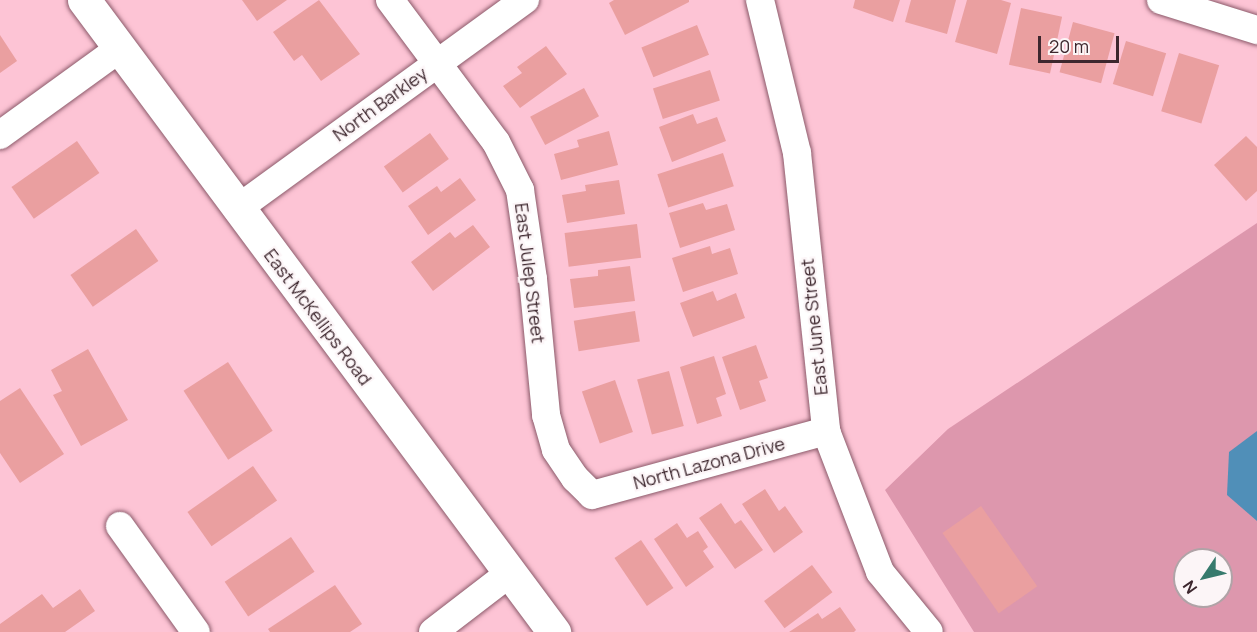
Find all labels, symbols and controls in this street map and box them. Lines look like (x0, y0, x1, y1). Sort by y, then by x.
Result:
scale bar (1041, 24, 1122, 62)
text: 20 m (1049, 34, 1089, 58)
street label: North Barkley (329, 63, 431, 145)
street label: East Julep Street (511, 202, 549, 344)
street label: East McKellips Road (260, 245, 376, 389)
street label: East June Street (796, 258, 832, 396)
street label: North Lazona Drive (631, 432, 787, 494)
north arrow (1173, 548, 1233, 608)
text: N (1178, 576, 1202, 598)

